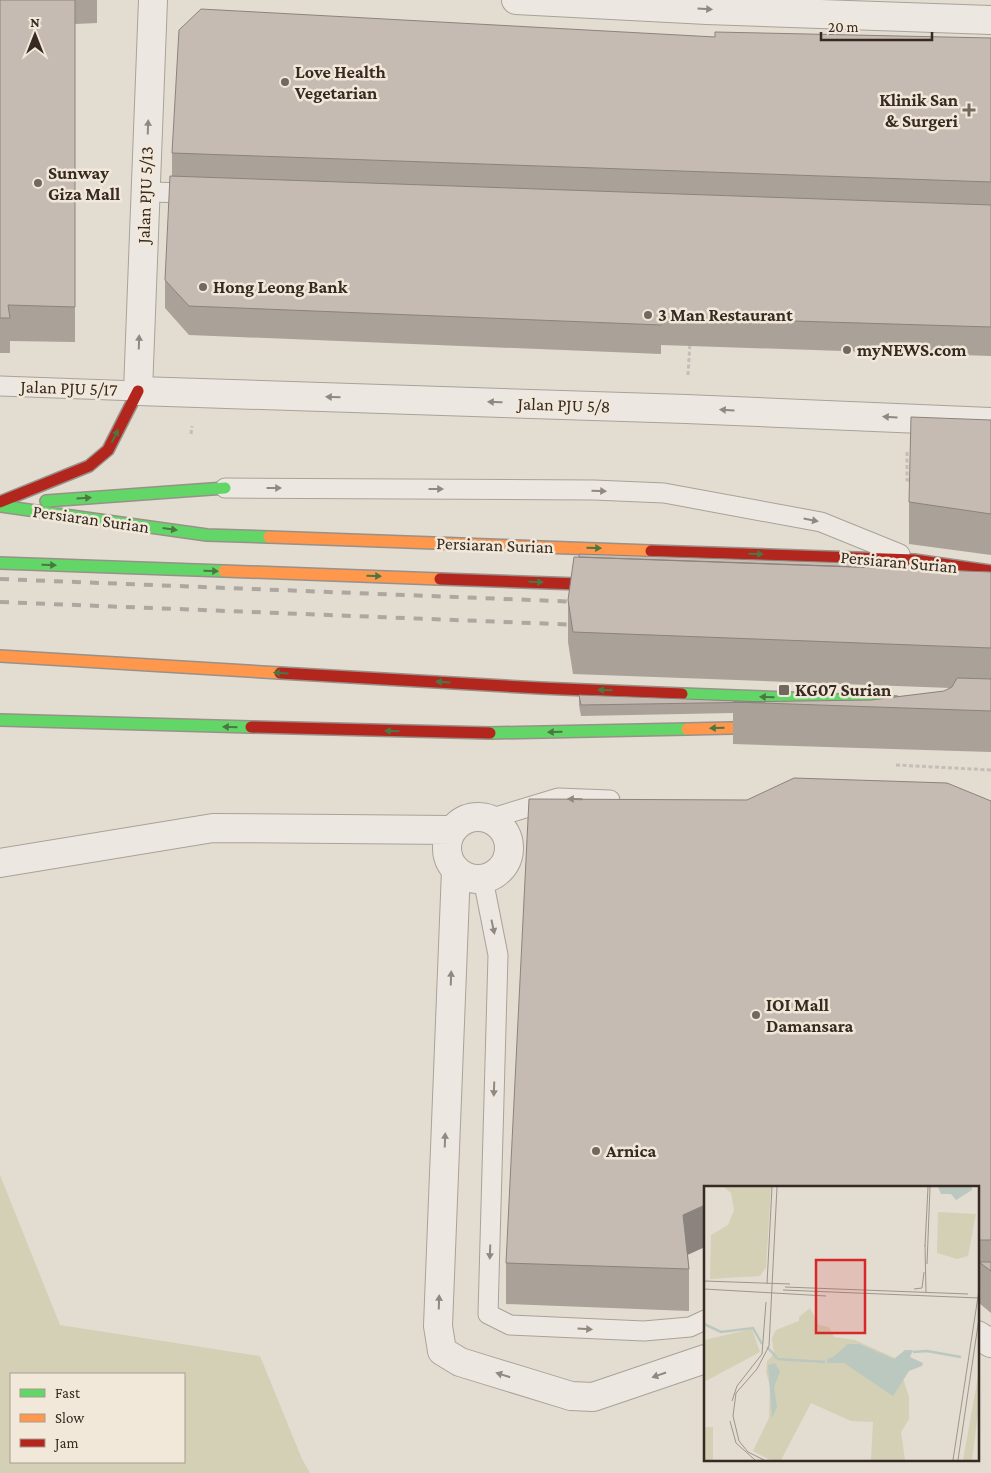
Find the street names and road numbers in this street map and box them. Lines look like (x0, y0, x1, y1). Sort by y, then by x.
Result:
street label: Jalan PJU 5/13 (133, 146, 157, 246)
street label: Jalan PJU 5/17 (18, 376, 118, 400)
street label: Jalan PJU 5/8 (515, 393, 611, 417)
street label: Persiaran Surian (31, 501, 151, 537)
street label: Persiaran Surian (436, 533, 554, 557)
street label: Persiaran Surian (840, 547, 959, 577)

